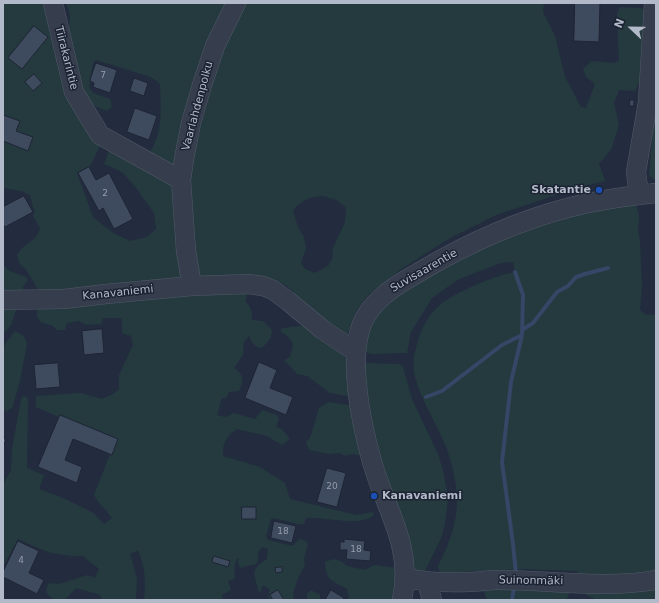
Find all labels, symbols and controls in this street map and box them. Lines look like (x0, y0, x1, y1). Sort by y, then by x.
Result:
north arrow (611, 8, 651, 48)
text: N (612, 17, 627, 30)
street label: Tiirakarintie (52, 25, 80, 91)
street label: Vaarlahdenpolku (180, 60, 216, 152)
house number: 7 (100, 71, 106, 81)
place label: Skatantie (531, 183, 591, 197)
marker: Skatantie (594, 185, 604, 195)
house number: 2 (102, 189, 108, 199)
street label: Suvisaarentie (388, 247, 460, 295)
street label: Kanavaniemi (82, 283, 154, 303)
house number: 20 (326, 482, 338, 492)
place label: Kanavaniemi (382, 489, 462, 503)
marker: Kanavaniemi (369, 491, 379, 501)
house number: 18 (277, 527, 289, 537)
house number: 18 (350, 545, 362, 555)
house number: 4 (18, 556, 24, 566)
street label: Suinonmäki (499, 574, 563, 588)

